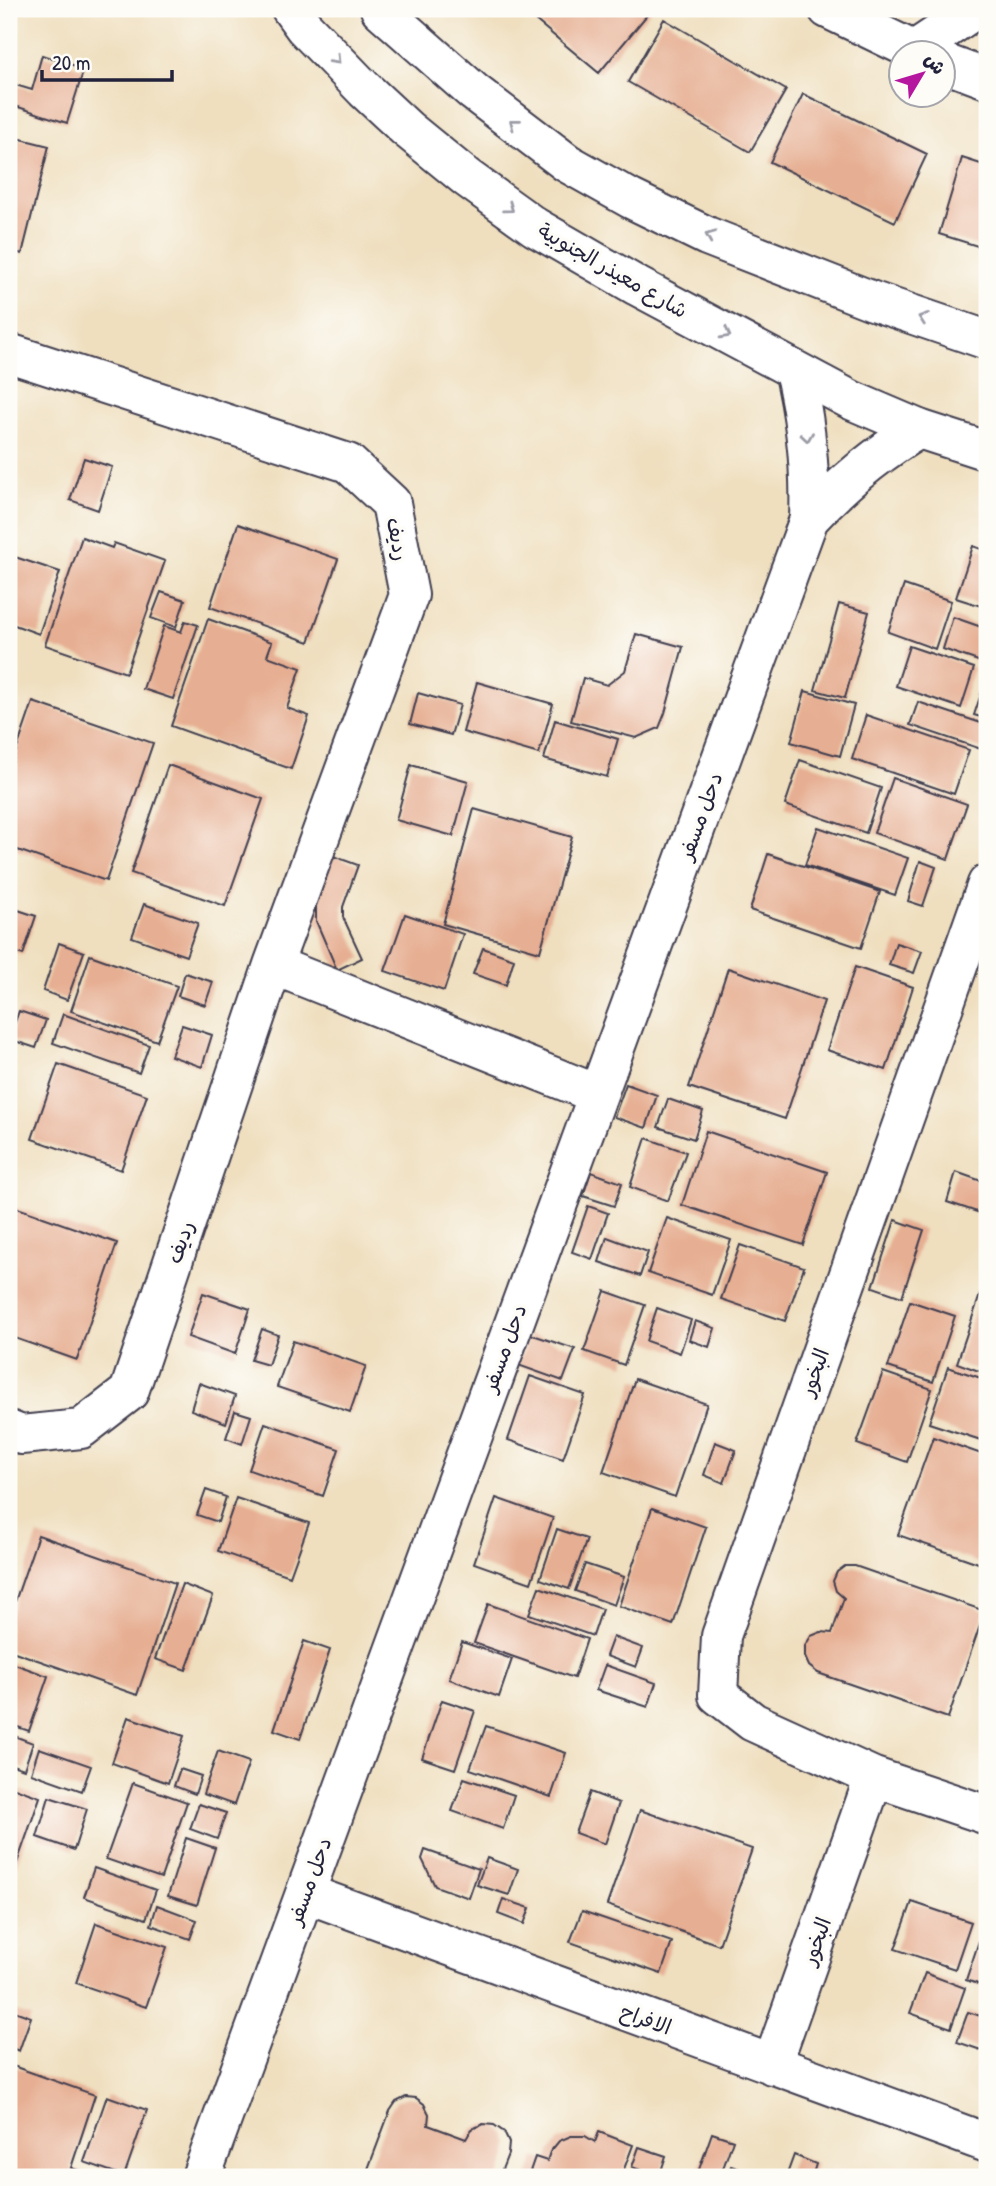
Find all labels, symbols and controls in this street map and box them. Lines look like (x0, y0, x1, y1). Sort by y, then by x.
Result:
scale bar (42, 38, 172, 82)
north arrow (888, 38, 958, 108)
text: ش (919, 47, 952, 80)
text: 20 m (52, 48, 90, 77)
one-way arrow (328, 52, 341, 65)
one-way arrow (509, 118, 522, 131)
one-way arrow (501, 200, 513, 212)
street label: شارع معيذر الجنوبية (532, 215, 693, 326)
one-way arrow (705, 231, 717, 245)
one-way arrow (917, 312, 929, 326)
one-way arrow (719, 326, 732, 339)
one-way arrow (799, 431, 814, 443)
street label: رديف (380, 515, 416, 563)
street label: دحل مسفر (670, 768, 729, 866)
street label: رديف (159, 1217, 201, 1267)
street label: دحل مسفر (474, 1300, 533, 1398)
street label: البخور (791, 1344, 836, 1402)
street label: دحل مسفر (279, 1833, 338, 1931)
street label: البخور (793, 1913, 838, 1971)
street label: الافراح (616, 1996, 676, 2042)

